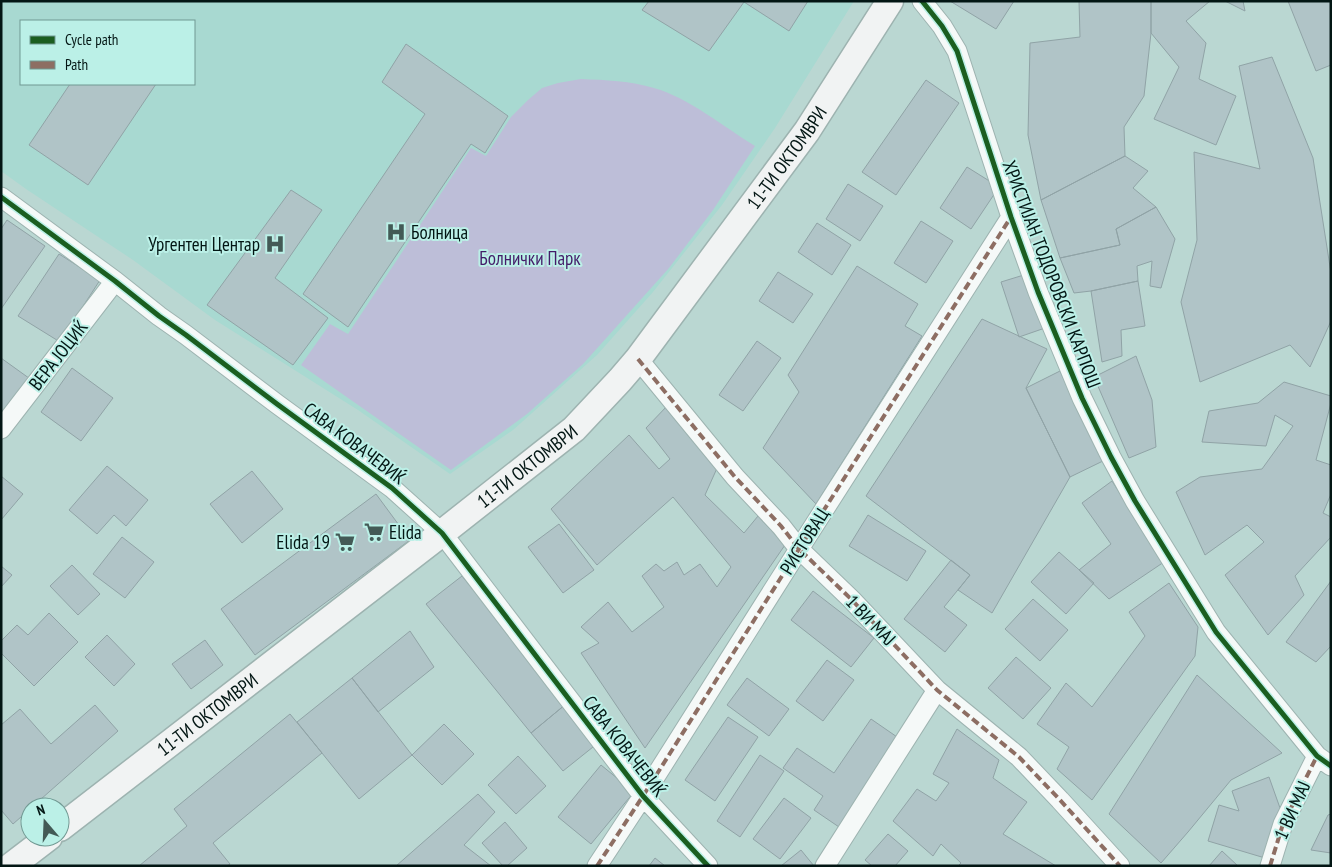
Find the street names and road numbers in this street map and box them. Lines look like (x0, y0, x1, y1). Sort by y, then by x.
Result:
street label: 11-ТИ ОКТОМВРИ (741, 102, 832, 214)
street label: ХРИСТИЈАН ТОДОРОВСКИ КАРПОШ (998, 157, 1106, 391)
street label: ВЕРА ЈОЦИЌ (23, 315, 93, 395)
street label: САВА КОВАЧЕВИЌ (299, 397, 411, 489)
street label: 11-ТИ ОКТОМВРИ (472, 419, 582, 513)
street label: РИСТОВАЦ (774, 503, 834, 579)
street label: 1 ВИ МАЈ (841, 590, 901, 650)
street label: 11-ТИ ОКТОМВРИ (152, 668, 263, 761)
street label: САВА КОВАЧЕВИЌ (578, 691, 672, 801)
street label: 1 ВИ МАЈ (1269, 777, 1315, 843)

